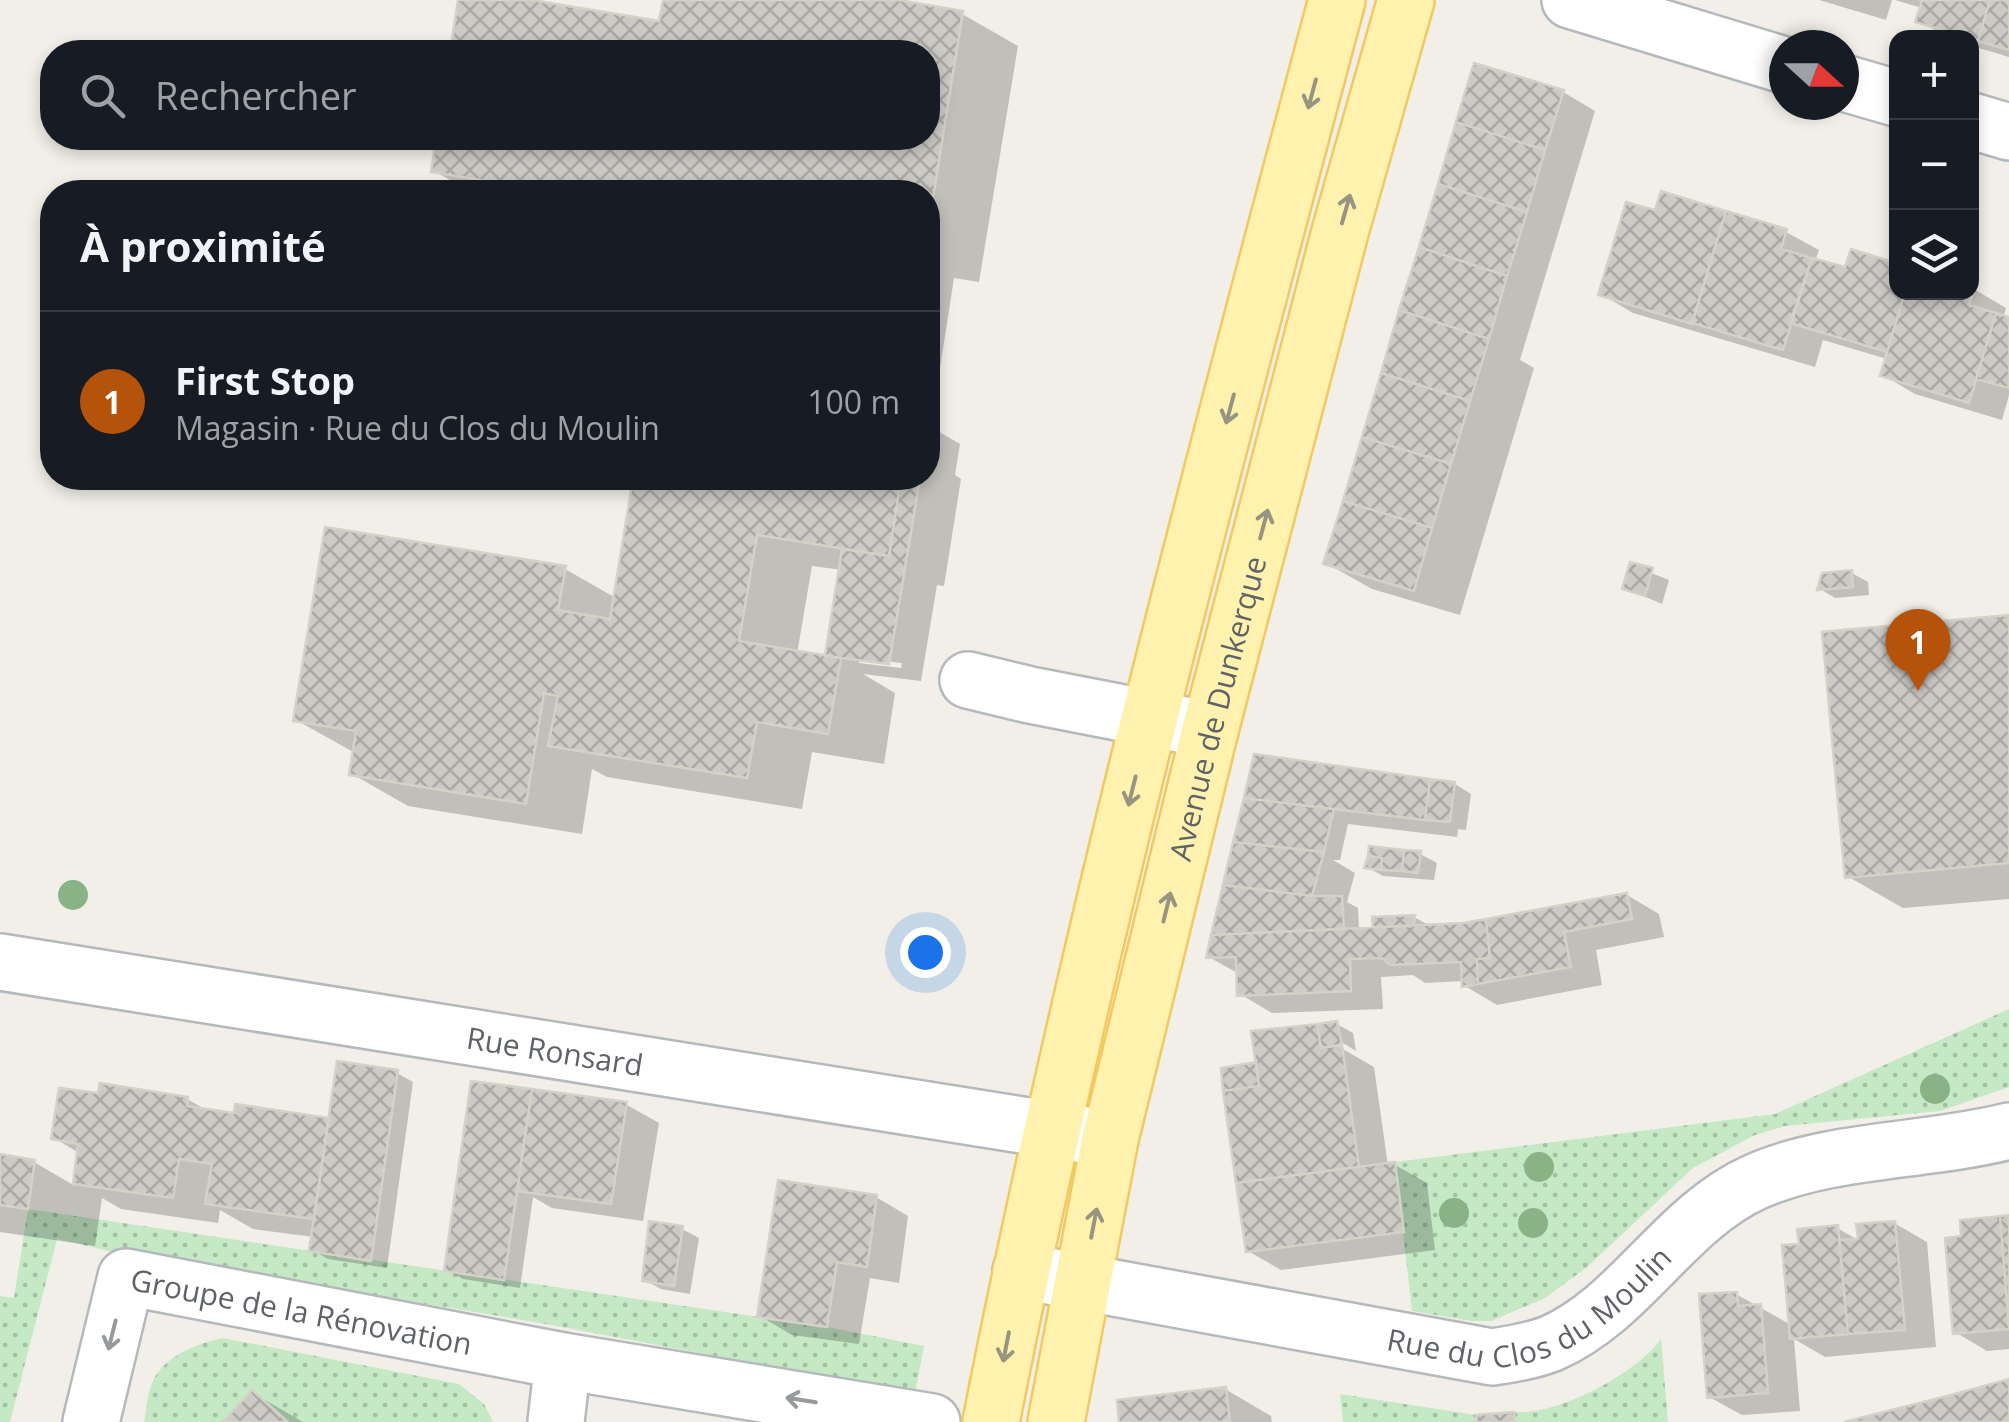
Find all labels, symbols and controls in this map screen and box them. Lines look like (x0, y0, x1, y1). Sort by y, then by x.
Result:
north arrow (1769, 30, 1859, 120)
map controls (1889, 30, 1979, 300)
button: + (1889, 30, 1979, 120)
search box (40, 40, 940, 150)
icon: search (75, 68, 130, 123)
text: Rechercher (155, 69, 357, 121)
one-way arrow (1301, 78, 1320, 109)
button: − (1889, 120, 1979, 210)
one-way arrow (1338, 194, 1357, 225)
button: layers (1889, 210, 1979, 300)
text: À proximité (80, 217, 326, 274)
text: First Stop (175, 354, 355, 406)
text: 1 (103, 380, 122, 423)
text: 100 m (807, 380, 900, 423)
one-way arrow (1220, 393, 1239, 424)
text: Magasin · Rue du Clos du Moulin (175, 406, 660, 449)
one-way arrow (1255, 509, 1274, 540)
street label: Avenue de Dunkerque (1158, 552, 1275, 864)
pin: 1 (1886, 608, 1950, 691)
one-way arrow (1121, 775, 1140, 806)
one-way arrow (1159, 892, 1177, 924)
your location (900, 927, 951, 978)
street label: Rue Ronsard (464, 1016, 646, 1085)
one-way arrow (1086, 1208, 1105, 1240)
street label: Rue du Clos du Moulin (1384, 1237, 1680, 1377)
street label: Groupe de la Rénovation (127, 1258, 476, 1364)
one-way arrow (102, 1319, 121, 1350)
one-way arrow (995, 1330, 1014, 1362)
one-way arrow (786, 1390, 818, 1409)

